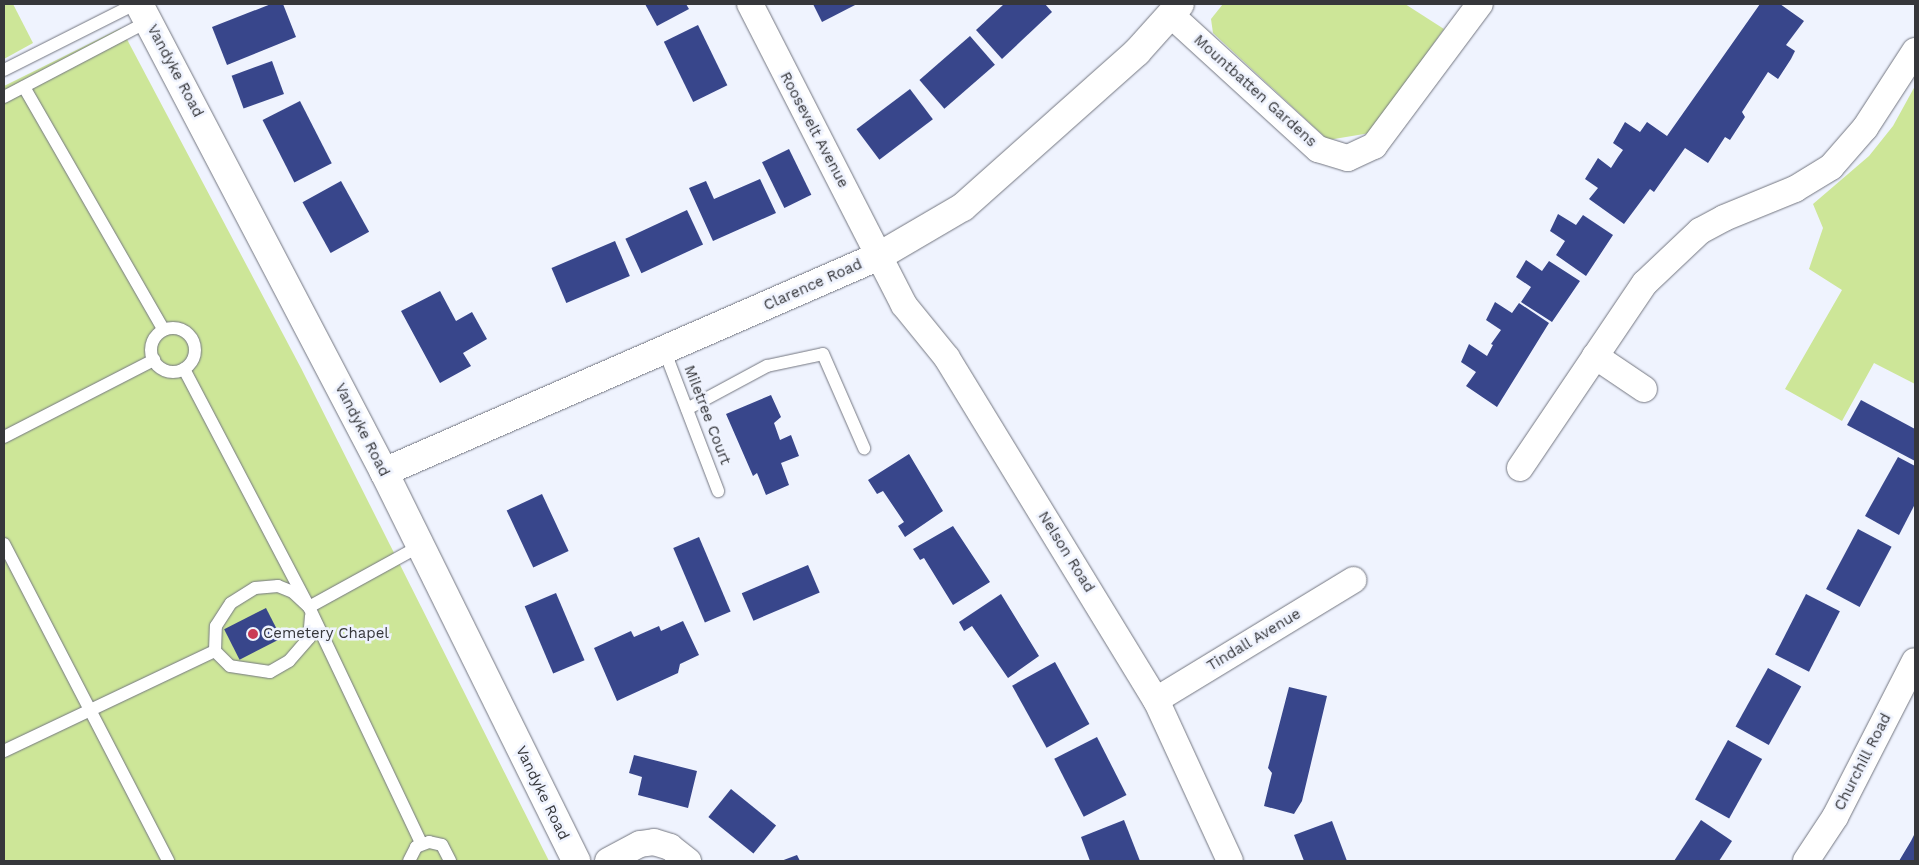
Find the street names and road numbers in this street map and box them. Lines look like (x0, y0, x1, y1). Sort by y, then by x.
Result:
street label: Vandyke Road (143, 22, 207, 120)
street label: Mountbatten Gardens (1190, 31, 1320, 151)
street label: Roosevelt Avenue (776, 69, 852, 191)
street label: Clarence Road (761, 255, 865, 315)
street label: Miletree Court (680, 363, 734, 467)
street label: Vandyke Road (331, 380, 393, 480)
street label: Nelson Road (1034, 508, 1098, 596)
street label: Tindall Avenue (1203, 605, 1305, 675)
street label: Churchill Road (1831, 710, 1895, 814)
street label: Vandyke Road (511, 743, 573, 843)

